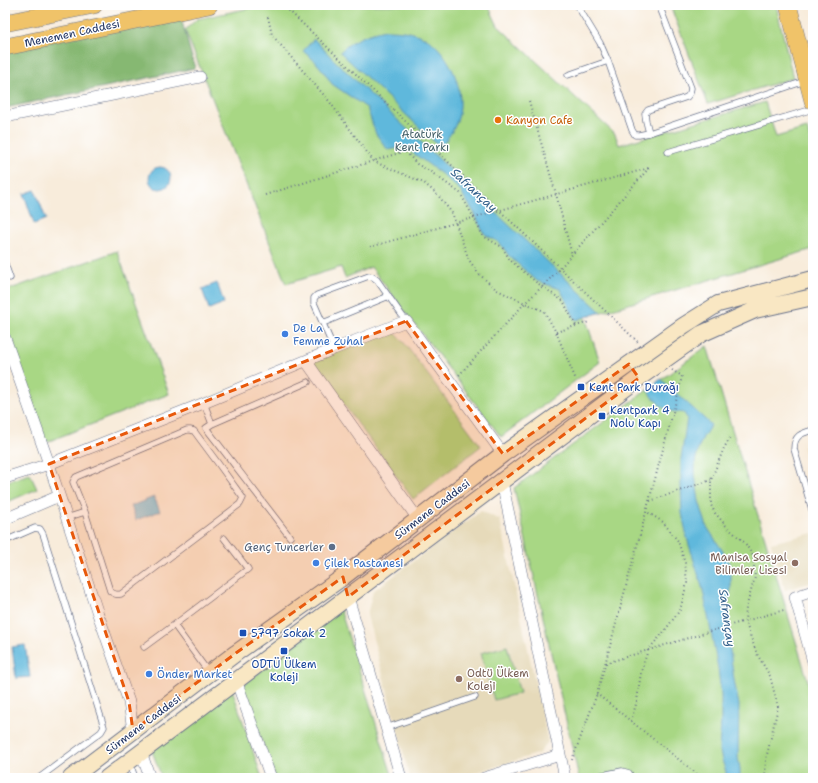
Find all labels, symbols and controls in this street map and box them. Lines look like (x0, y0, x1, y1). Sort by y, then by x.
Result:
street label: Menemen Caddesi (23, 16, 121, 51)
place label: Kanyon Cafe (506, 113, 573, 128)
marker: Kanyon Cafe (493, 115, 503, 125)
park label: Atatürk Kent Parkı (395, 127, 449, 155)
water label: Safrançay (447, 164, 501, 216)
place label: De La Femme Zuhal (293, 321, 364, 349)
marker: De La Femme Zuhal (280, 329, 290, 339)
place label: Kent Park Durağı (589, 380, 679, 395)
marker: Kent Park Durağı (576, 382, 586, 392)
place label: Kentpark 4 Nolu Kapı (610, 403, 670, 431)
marker: Kentpark 4 Nolu Kapı (597, 411, 607, 421)
street label: Sürmene Caddesi (391, 476, 473, 543)
place label: Genç Tuncerler (244, 540, 324, 555)
marker: Genç Tuncerler (327, 542, 337, 552)
place label: Manisa Sosyal Bilimler Lisesi (710, 550, 788, 578)
place label: Çilek Pastanesi (324, 556, 403, 571)
marker: Çilek Pastanesi (311, 558, 321, 568)
marker: Manisa Sosyal Bilimler Lisesi (790, 558, 800, 568)
water label: Safrançay (715, 588, 739, 648)
place label: 5797 Sokak 2 (251, 626, 326, 641)
marker: 5797 Sokak 2 (238, 628, 248, 638)
marker: ODTÜ Ülkem Koleji (279, 646, 289, 656)
place label: ODTÜ Ülkem Koleji (252, 657, 317, 685)
place label: Odtü Ülkem Koleji (467, 666, 529, 694)
place label: Önder Market (157, 667, 232, 682)
marker: Önder Market (144, 669, 154, 679)
marker: Odtü Ülkem Koleji (454, 674, 464, 684)
street label: Sürmene Caddesi (102, 691, 184, 758)

